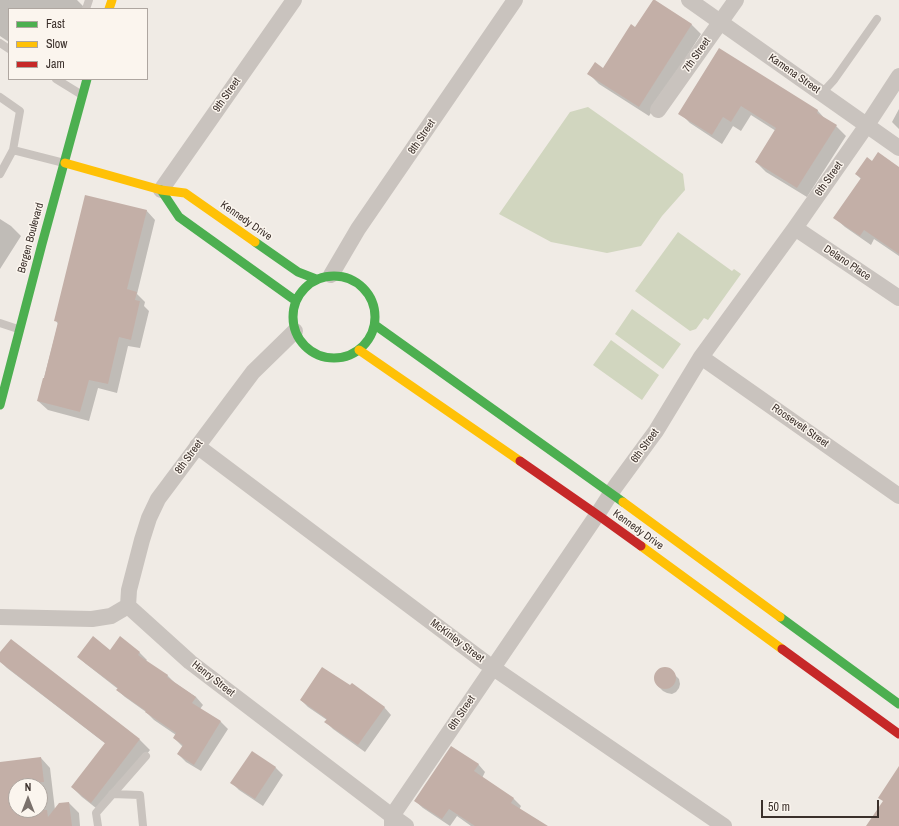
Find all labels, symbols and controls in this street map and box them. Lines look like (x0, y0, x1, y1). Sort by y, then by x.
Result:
legend (8, 8, 148, 80)
text: Fast (46, 16, 65, 32)
street label: 7th Street (680, 35, 714, 75)
text: Slow (46, 36, 67, 52)
street label: Kamena Street (766, 51, 822, 97)
text: Jam (46, 56, 65, 72)
street label: 9th Street (210, 75, 244, 115)
street label: 8th Street (406, 117, 438, 157)
street label: 6th Street (812, 159, 846, 199)
street label: Kennedy Drive (218, 198, 274, 244)
street label: Bergen Boulevard (15, 201, 47, 275)
street label: Delano Place (821, 243, 873, 283)
street label: Roosevelt Street (769, 401, 831, 451)
street label: 6th Street (628, 426, 662, 466)
street label: 8th Street (172, 437, 206, 477)
street label: Kennedy Drive (610, 507, 666, 553)
street label: McKinley Street (428, 617, 486, 665)
street label: Henry Street (189, 658, 237, 700)
street label: 6th Street (446, 693, 478, 733)
north arrow (8, 778, 48, 818)
text: N (25, 780, 31, 794)
scale bar (763, 792, 881, 818)
text: 50 m (768, 799, 790, 815)

